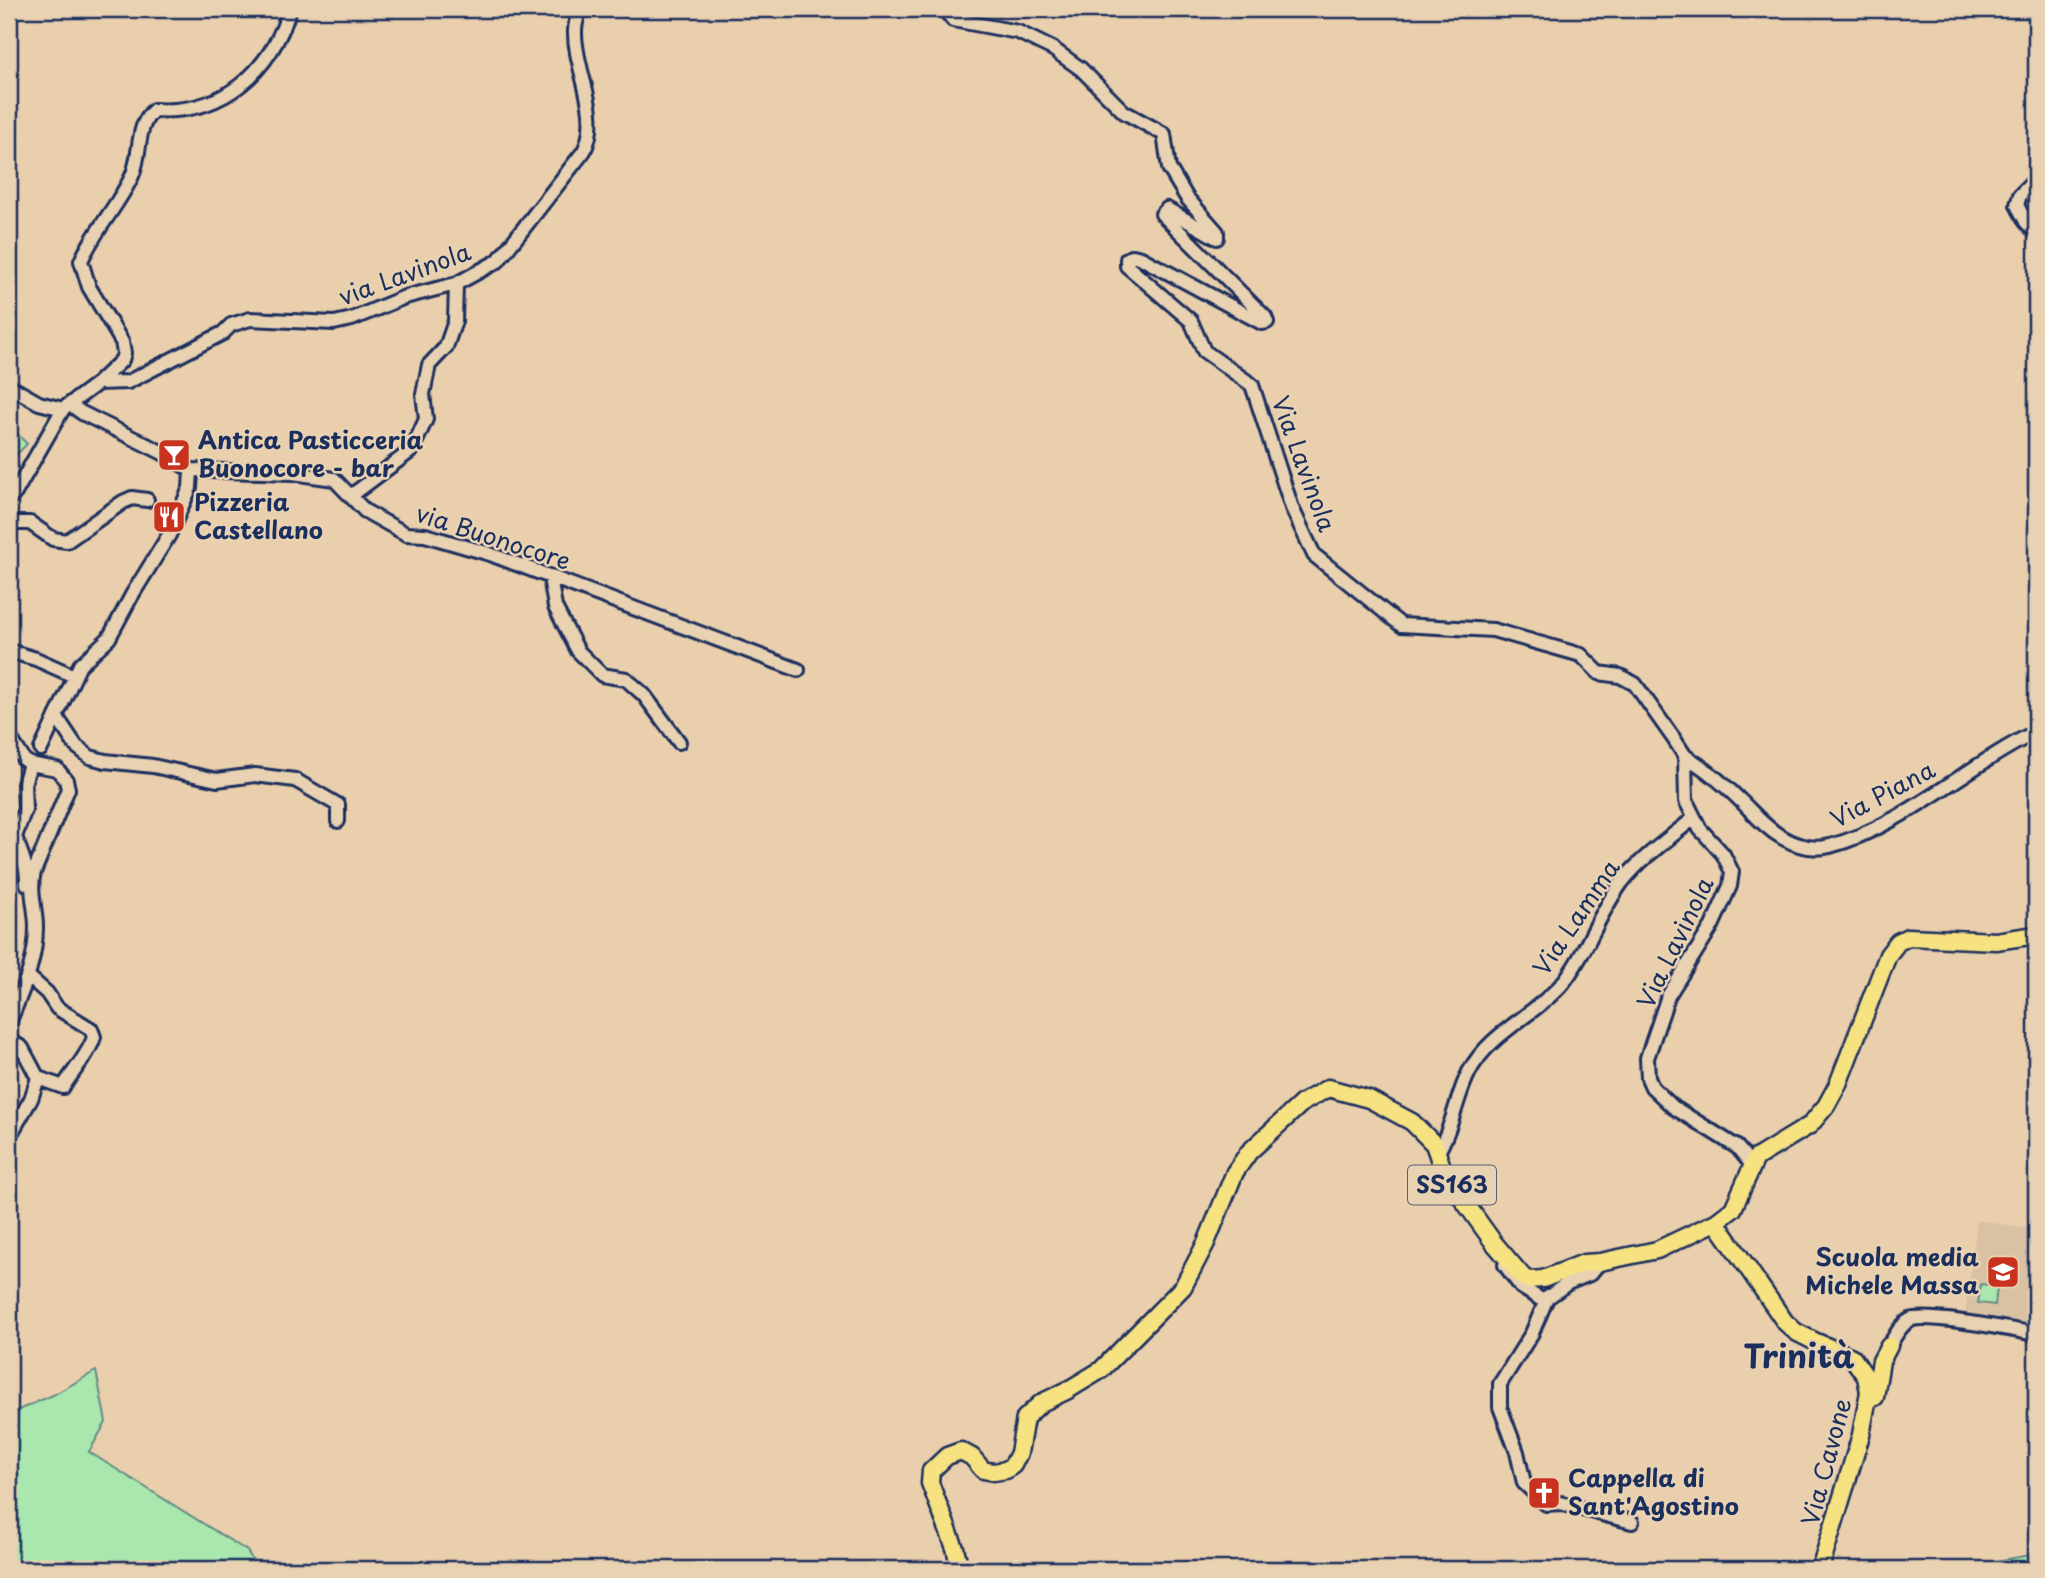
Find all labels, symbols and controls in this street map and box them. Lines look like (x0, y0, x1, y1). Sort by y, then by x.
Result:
street label: via Lavinola (333, 233, 475, 314)
street label: Via Lavinola (1264, 390, 1346, 536)
place label: Antica Pasticceria Buonocore - bar (198, 421, 424, 485)
bar icon: Antica Pasticceria Buonocore - bar (155, 436, 193, 474)
place label: Pizzeria Castellano (194, 483, 323, 547)
street label: via Buonocore (412, 494, 576, 578)
restaurant icon: Pizzeria Castellano (150, 498, 188, 536)
street label: Via Piana (1823, 751, 1941, 836)
street label: Via Lamma (1523, 852, 1628, 982)
street label: Via Lavinola (1627, 870, 1722, 1014)
road number: SS163 (1408, 1166, 1496, 1204)
place label: Scuola media Michele Massa (1805, 1238, 1980, 1302)
school or university icon: Scuola media Michele Massa (1984, 1253, 2022, 1291)
district label: Trinità (1744, 1331, 1854, 1379)
street label: Via Cavone (1791, 1394, 1859, 1529)
place label: Cappella di Sant'Agostino (1568, 1459, 1739, 1523)
church icon: Cappella di Sant'Agostino (1525, 1474, 1563, 1512)

